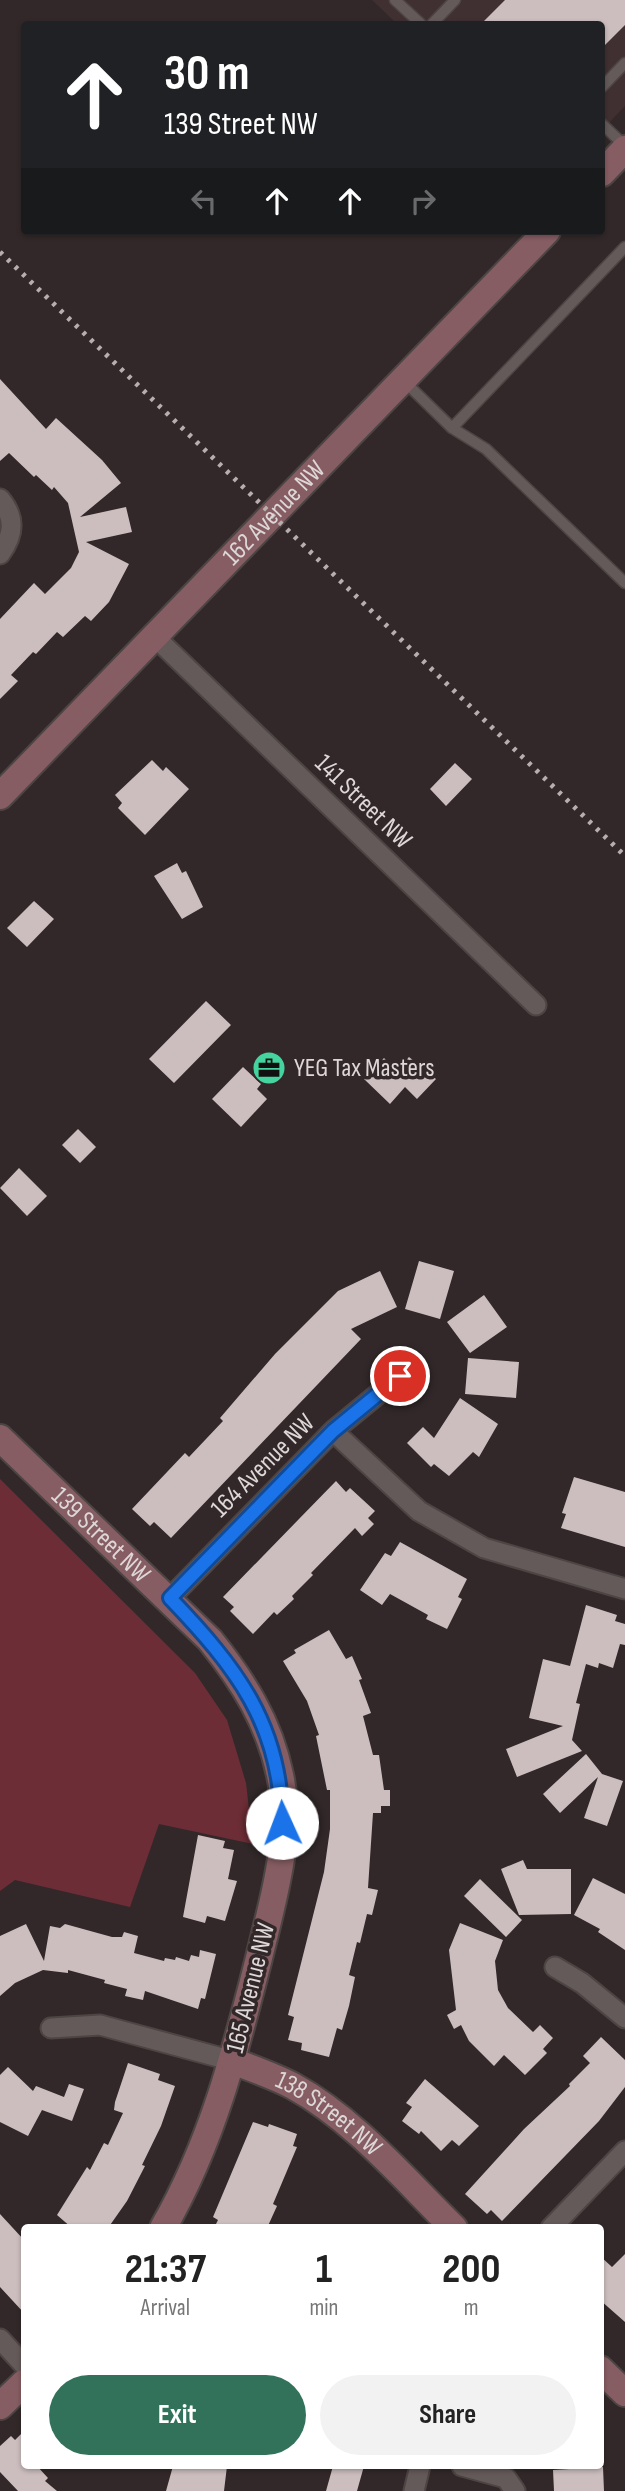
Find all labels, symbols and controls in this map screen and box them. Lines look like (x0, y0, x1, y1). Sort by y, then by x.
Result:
text: 30 m (164, 45, 249, 104)
icon: ahead (49, 49, 140, 140)
text: 139 Street NW (164, 105, 318, 144)
icon: left (185, 182, 223, 220)
icon: ahead (258, 182, 296, 220)
icon: ahead (331, 182, 369, 220)
icon: right (404, 182, 442, 220)
street label: 162 Avenue NW (216, 454, 332, 572)
street label: 141 Street NW (308, 748, 418, 856)
office icon: YEG Tax Masters (250, 1049, 288, 1087)
place label: YEG Tax Masters (294, 1053, 434, 1084)
pin (370, 1346, 430, 1406)
icon: arrive (381, 1357, 419, 1395)
street label: 164 Avenue NW (205, 1408, 321, 1524)
street label: 139 Street NW (45, 1481, 157, 1590)
position arrow (245, 1786, 319, 1860)
street label: 165 Avenue NW (220, 1920, 282, 2056)
street label: 138 Street NW (271, 2064, 389, 2163)
text: 21:37 (125, 2244, 206, 2295)
text: 1 (316, 2244, 332, 2295)
text: 200 (442, 2244, 500, 2295)
text: Arrival (141, 2294, 190, 2322)
text: min (310, 2294, 338, 2322)
text: m (464, 2294, 479, 2322)
button: Exit (49, 2375, 306, 2455)
button: Share (320, 2375, 576, 2455)

